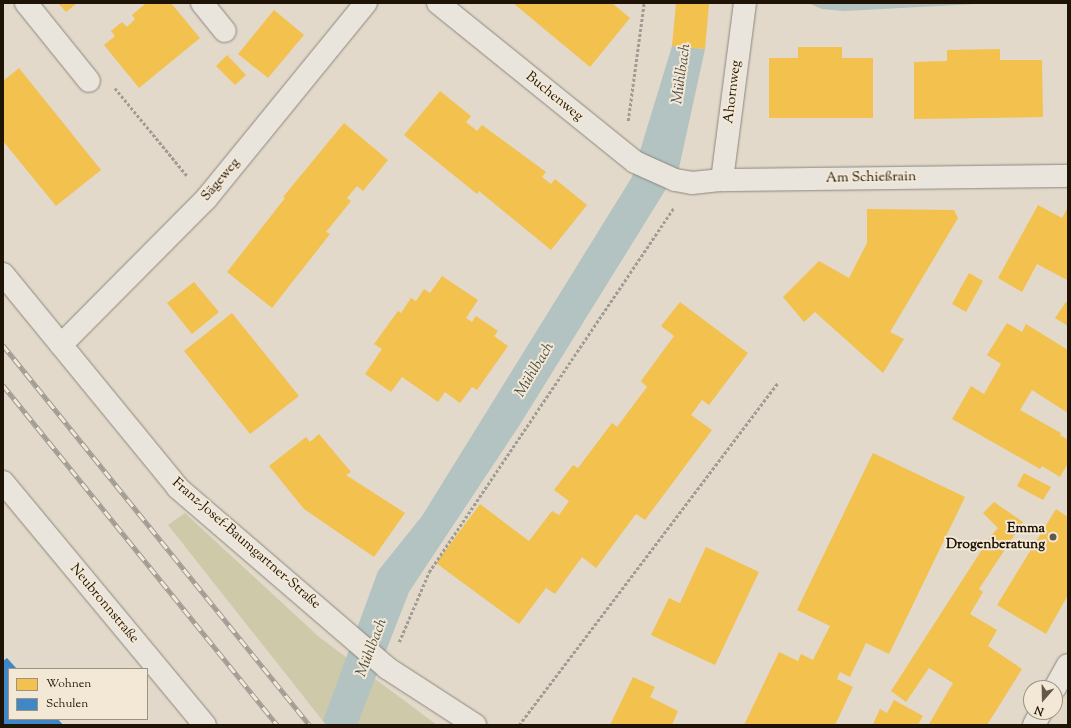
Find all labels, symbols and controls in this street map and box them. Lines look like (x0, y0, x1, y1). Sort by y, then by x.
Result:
water label: Mühlbach (669, 43, 695, 105)
street label: Ahornweg (721, 59, 745, 125)
street label: Buchenweg (522, 69, 586, 125)
street label: Sägeweg (198, 155, 244, 205)
street label: Am Schießrain (826, 169, 916, 187)
water label: Mühlbach (512, 339, 558, 401)
street label: Franz-Josef-Baumgartner-Straße (168, 475, 324, 613)
place label: Emma Drogenberatung (946, 521, 1045, 554)
marker: Emma Drogenberatung (1048, 532, 1058, 542)
street label: Neubronnstraße (66, 561, 142, 647)
water label: Mühlbach (353, 616, 391, 680)
legend (8, 668, 148, 720)
text: Wohnen (46, 675, 91, 693)
north arrow (1023, 680, 1063, 720)
text: Schulen (46, 695, 88, 713)
text: N (1032, 701, 1046, 719)

